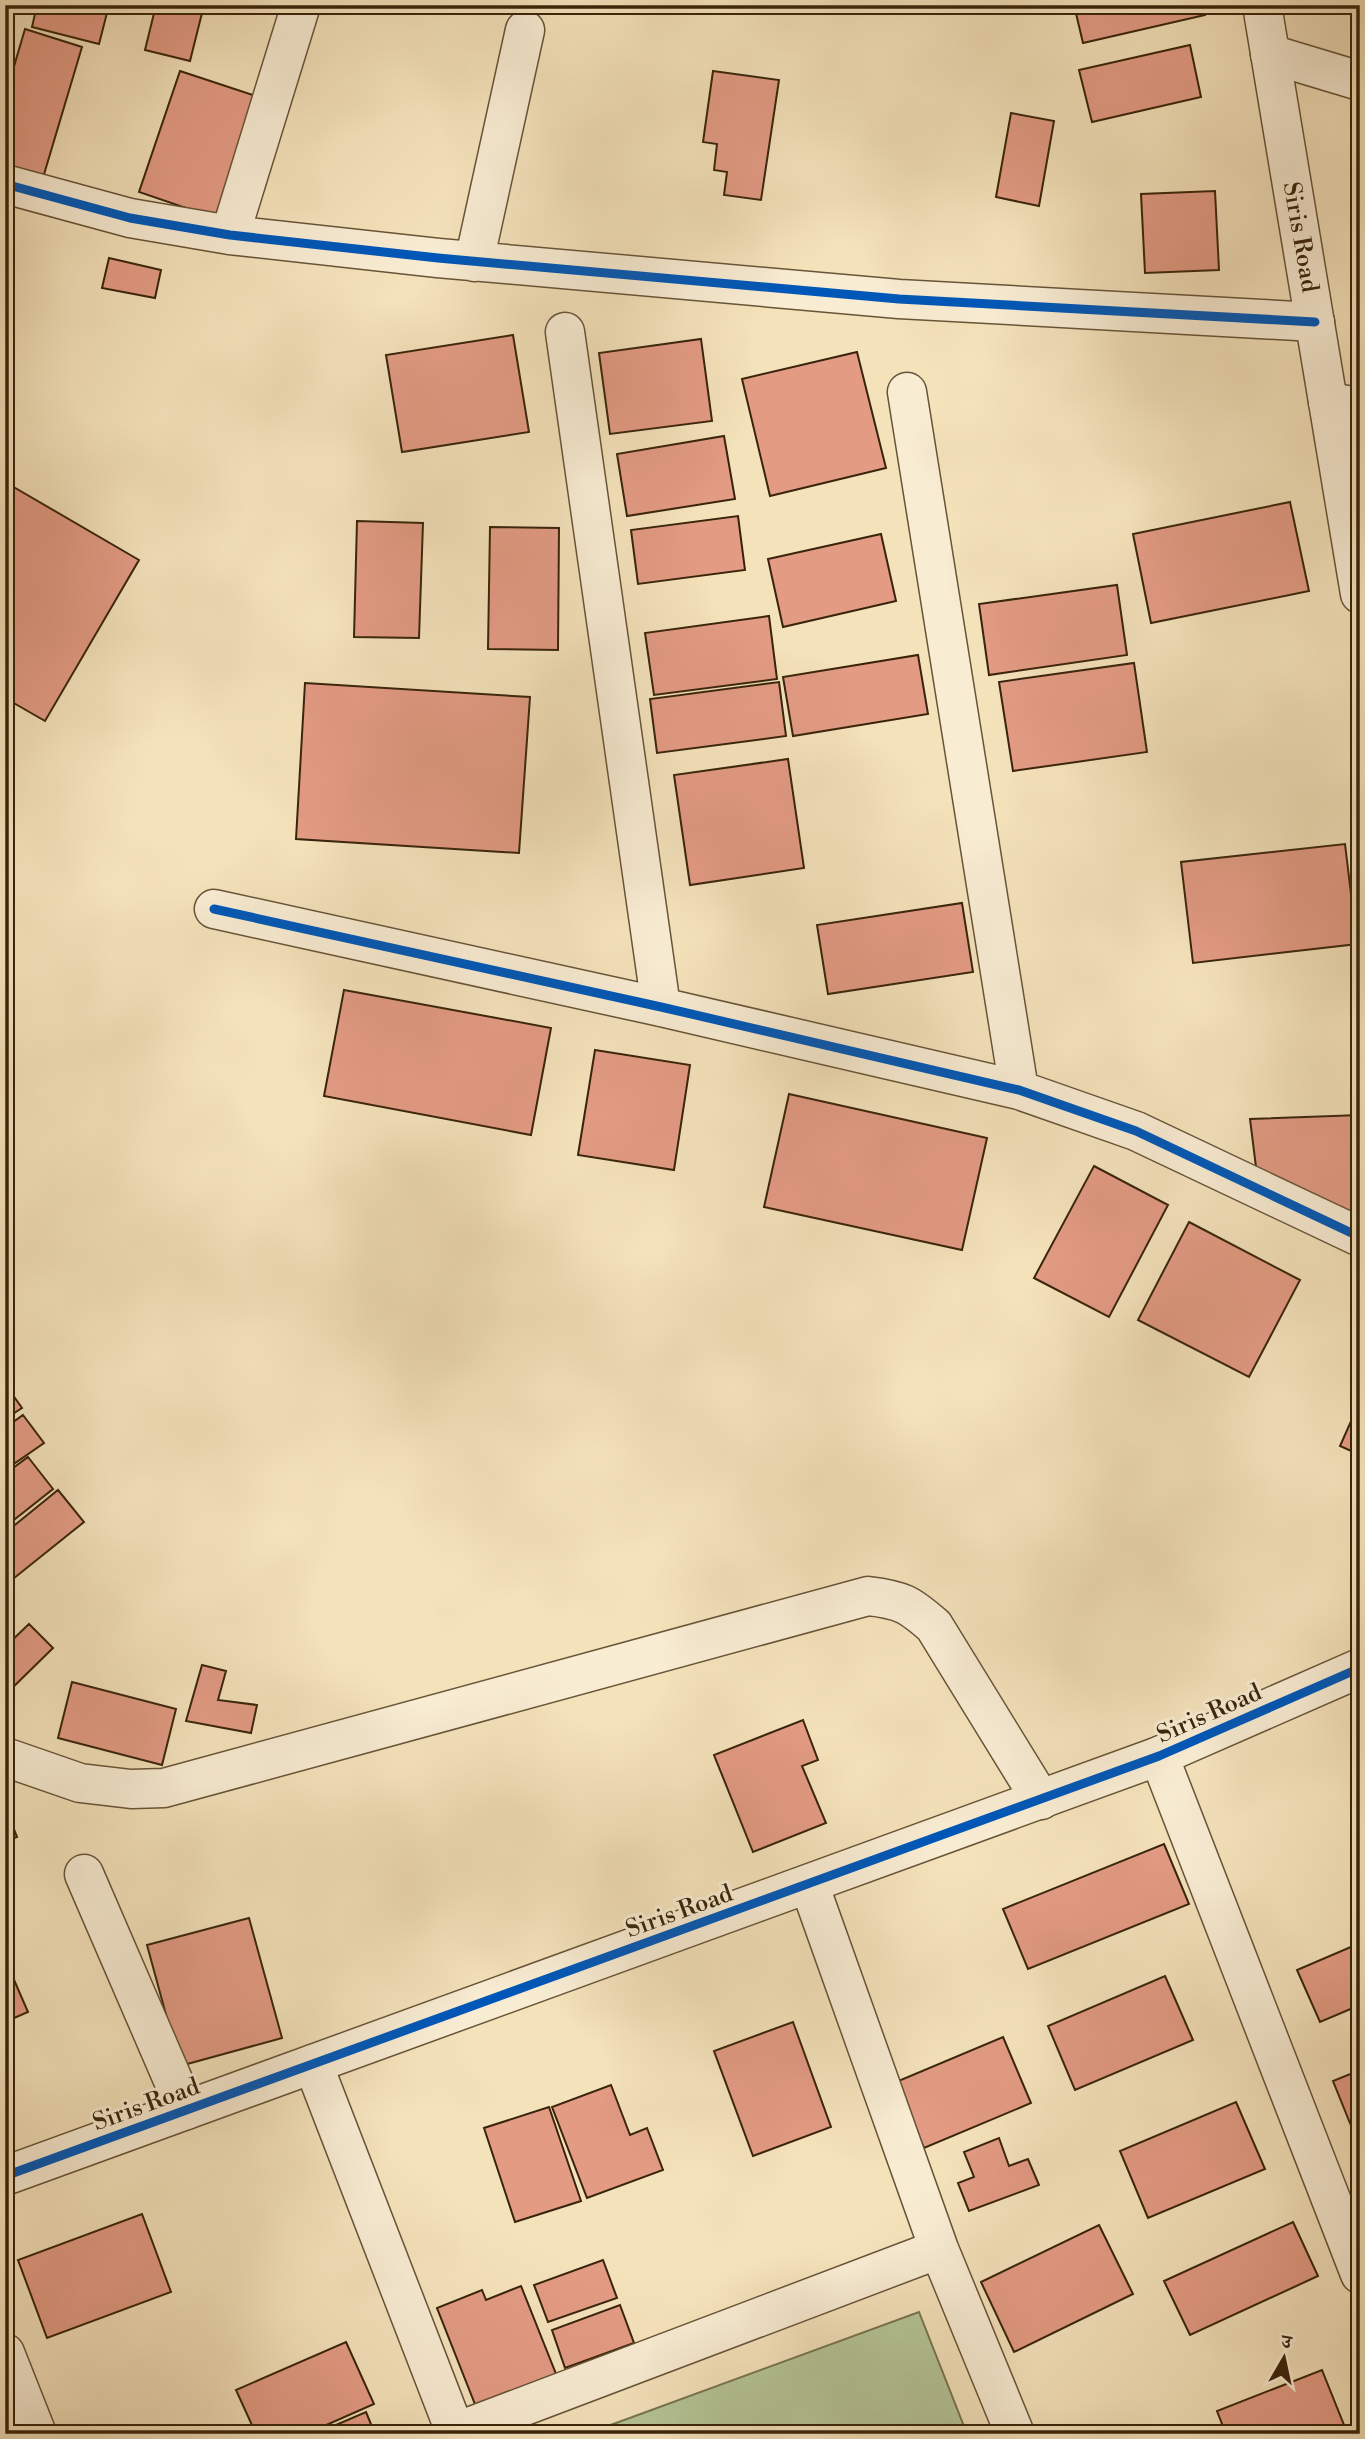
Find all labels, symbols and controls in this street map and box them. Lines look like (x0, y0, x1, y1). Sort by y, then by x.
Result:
street label: Siris Road (1276, 180, 1325, 295)
street label: Siris Road (1152, 1677, 1267, 1750)
street label: Siris Road (622, 1879, 737, 1945)
street label: Siris Road (89, 2072, 204, 2138)
north arrow (1250, 2324, 1320, 2394)
text: उ (1278, 2329, 1294, 2355)

